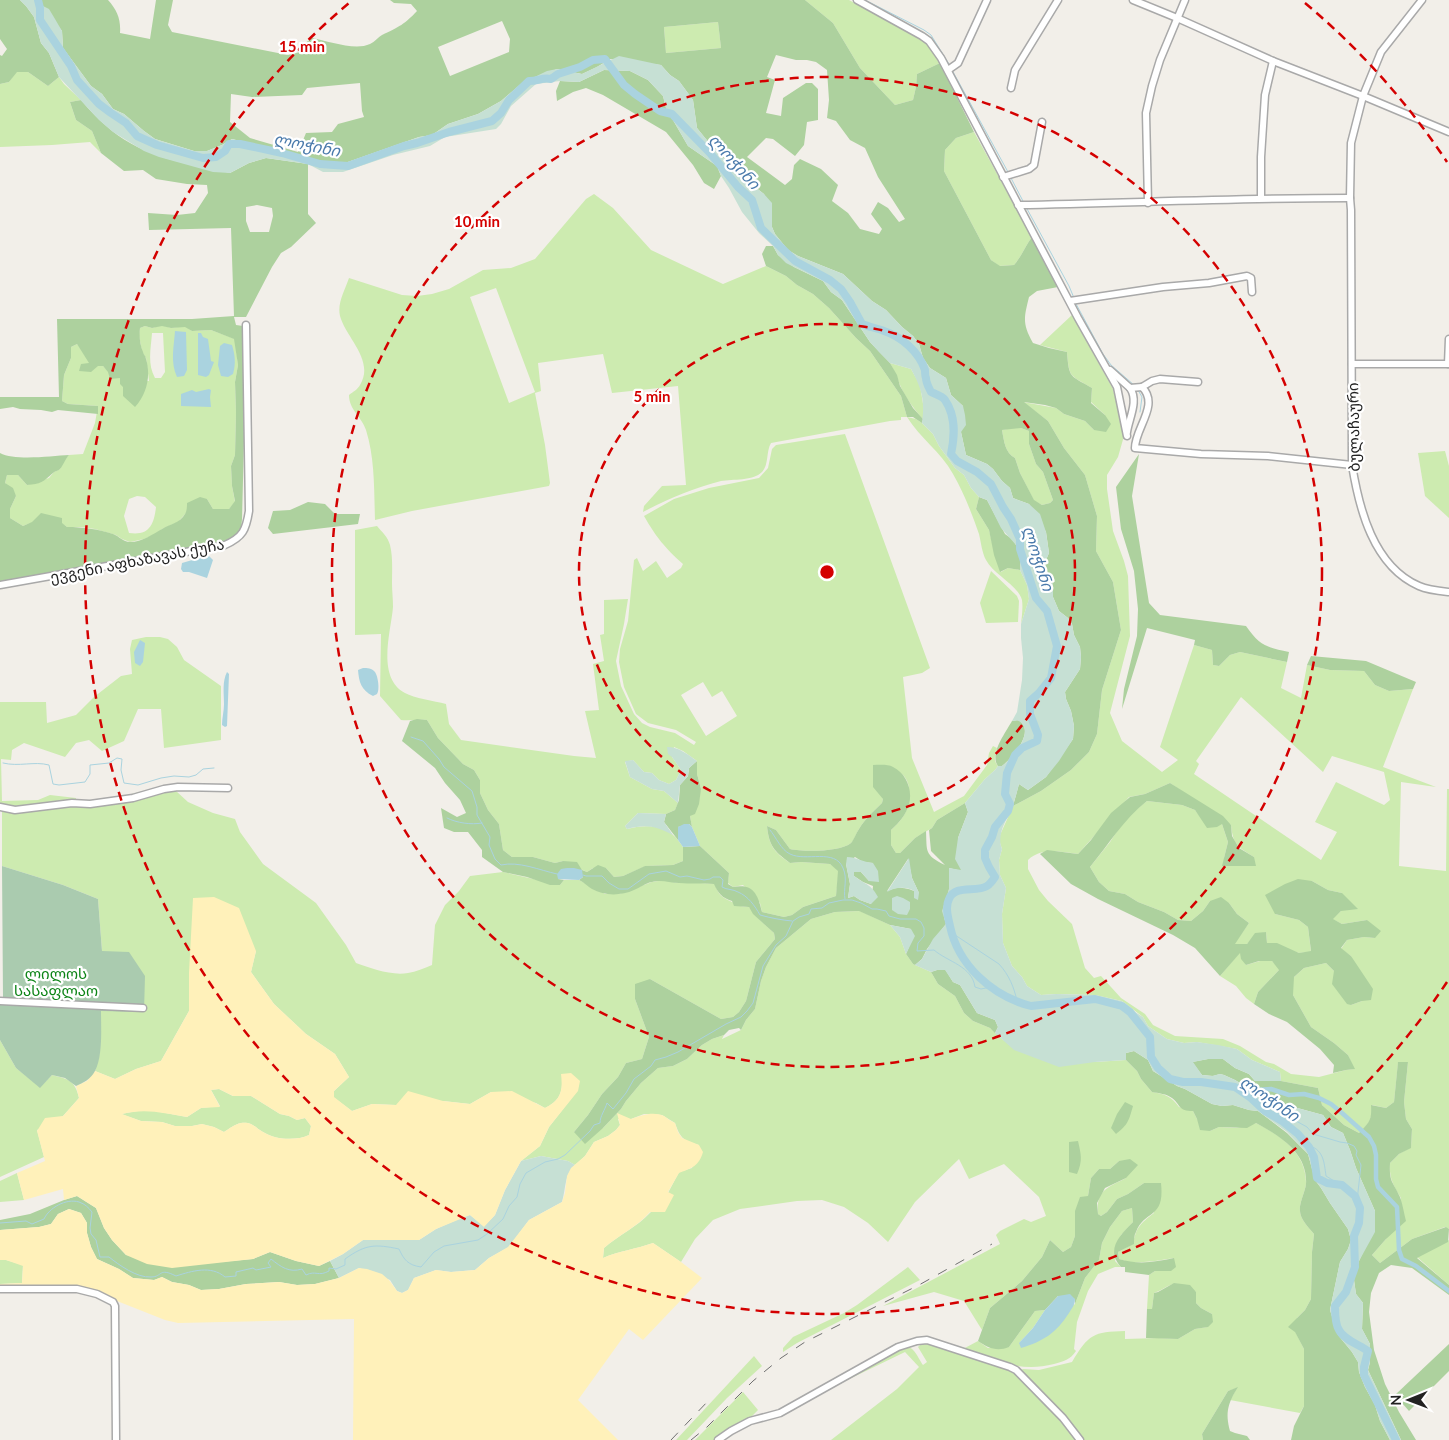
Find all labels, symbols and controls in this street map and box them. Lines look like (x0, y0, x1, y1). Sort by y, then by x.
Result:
text: 15 min (279, 37, 325, 55)
water label: ლოჭინი (272, 128, 343, 161)
water label: ლოჭინი (705, 130, 765, 194)
text: 10 min (454, 212, 500, 230)
street label: ბულაჩაური (1343, 382, 1364, 472)
text: 5 min (633, 387, 671, 405)
water label: ლოჭინი (1019, 523, 1059, 594)
street label: ევგენი აფხაზავას ქუჩა (48, 534, 226, 587)
centre of rings (818, 563, 836, 581)
park label: ლილოს სასაფლაო (14, 964, 98, 1000)
water label: ლოჭინი (1236, 1071, 1304, 1126)
north arrow (1384, 1375, 1434, 1425)
text: N (1387, 1395, 1404, 1406)

